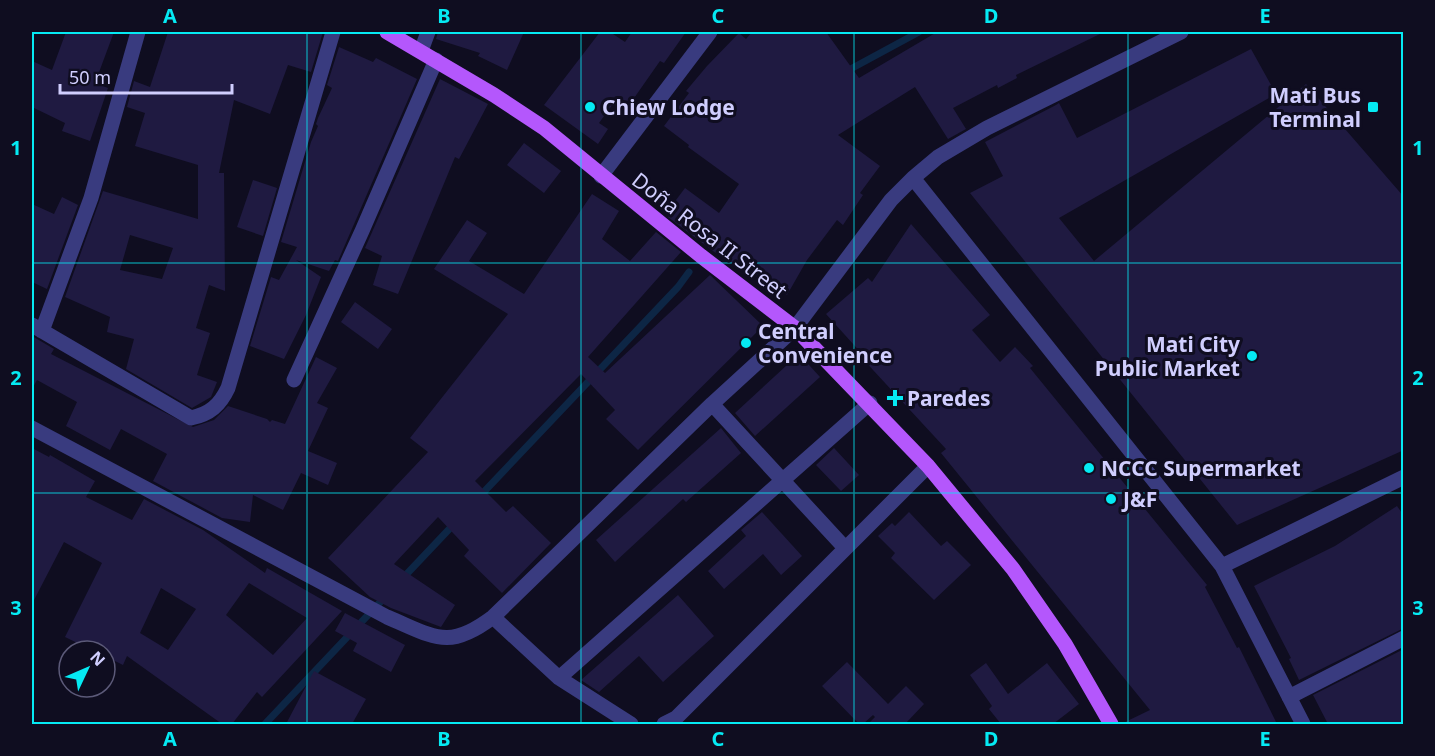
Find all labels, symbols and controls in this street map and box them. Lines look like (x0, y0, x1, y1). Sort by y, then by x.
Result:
text: A (163, 2, 177, 29)
text: B (437, 2, 451, 29)
text: C (712, 2, 725, 29)
text: D (984, 2, 998, 29)
text: E (1259, 2, 1271, 29)
scale bar (60, 57, 232, 95)
text: 50 m (69, 65, 111, 89)
place label: Mati Bus Terminal (1269, 81, 1361, 133)
place label: Chiew Lodge (602, 93, 735, 121)
marker: Chiew Lodge (583, 100, 597, 114)
marker: Mati Bus Terminal (1366, 100, 1380, 114)
text: 1 (10, 134, 22, 161)
text: 1 (1412, 134, 1424, 161)
street label: Doña Rosa II Street (627, 166, 794, 305)
place label: Central Convenience (758, 317, 892, 369)
place label: Mati City Public Market (1095, 330, 1240, 382)
marker: Central Convenience (739, 336, 753, 350)
marker: Mati City Public Market (1245, 349, 1259, 363)
text: 2 (10, 364, 22, 391)
text: 2 (1412, 364, 1424, 391)
place label: Paredes (907, 384, 990, 412)
marker: Paredes (888, 391, 902, 405)
place label: NCCC Supermarket (1101, 454, 1301, 482)
marker: NCCC Supermarket (1082, 461, 1096, 475)
place label: J&F (1121, 485, 1157, 513)
marker: J&F (1104, 492, 1118, 506)
text: 3 (10, 594, 22, 621)
text: 3 (1412, 594, 1424, 621)
north arrow (57, 639, 117, 699)
text: N (85, 646, 110, 671)
text: A (163, 725, 177, 752)
text: B (437, 725, 451, 752)
text: C (712, 725, 725, 752)
text: D (984, 725, 998, 752)
text: E (1259, 725, 1271, 752)

